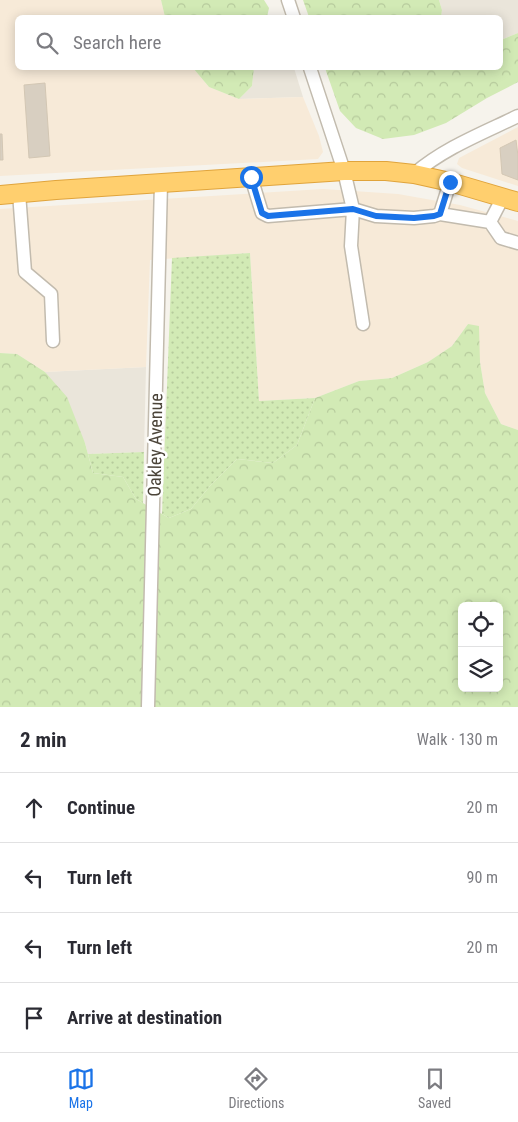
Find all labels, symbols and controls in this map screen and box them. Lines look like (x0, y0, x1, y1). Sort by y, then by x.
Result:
search box (15, 15, 503, 70)
icon: search (33, 29, 61, 57)
text: Search here (73, 31, 161, 54)
route start (240, 166, 263, 189)
route end (439, 171, 462, 194)
street label: Oakley Avenue (144, 393, 166, 497)
map controls (458, 602, 503, 692)
button: locate (458, 602, 503, 647)
button: layers (458, 647, 503, 692)
text: 2 min (20, 728, 67, 752)
text: Walk · 130 m (417, 730, 498, 749)
icon: ahead (20, 794, 48, 822)
text: Continue (67, 796, 135, 819)
text: 20 m (466, 798, 498, 817)
icon: left (20, 864, 48, 892)
text: Turn left (67, 866, 132, 889)
text: 90 m (466, 868, 498, 887)
icon: left (20, 934, 48, 962)
text: Turn left (67, 936, 132, 959)
text: 20 m (466, 938, 498, 957)
icon: arrive (20, 1004, 48, 1032)
text: Arrive at destination (67, 1006, 222, 1029)
tab: Map (67, 1065, 95, 1111)
tab: Directions (228, 1065, 284, 1111)
tab: Saved (418, 1065, 451, 1111)

